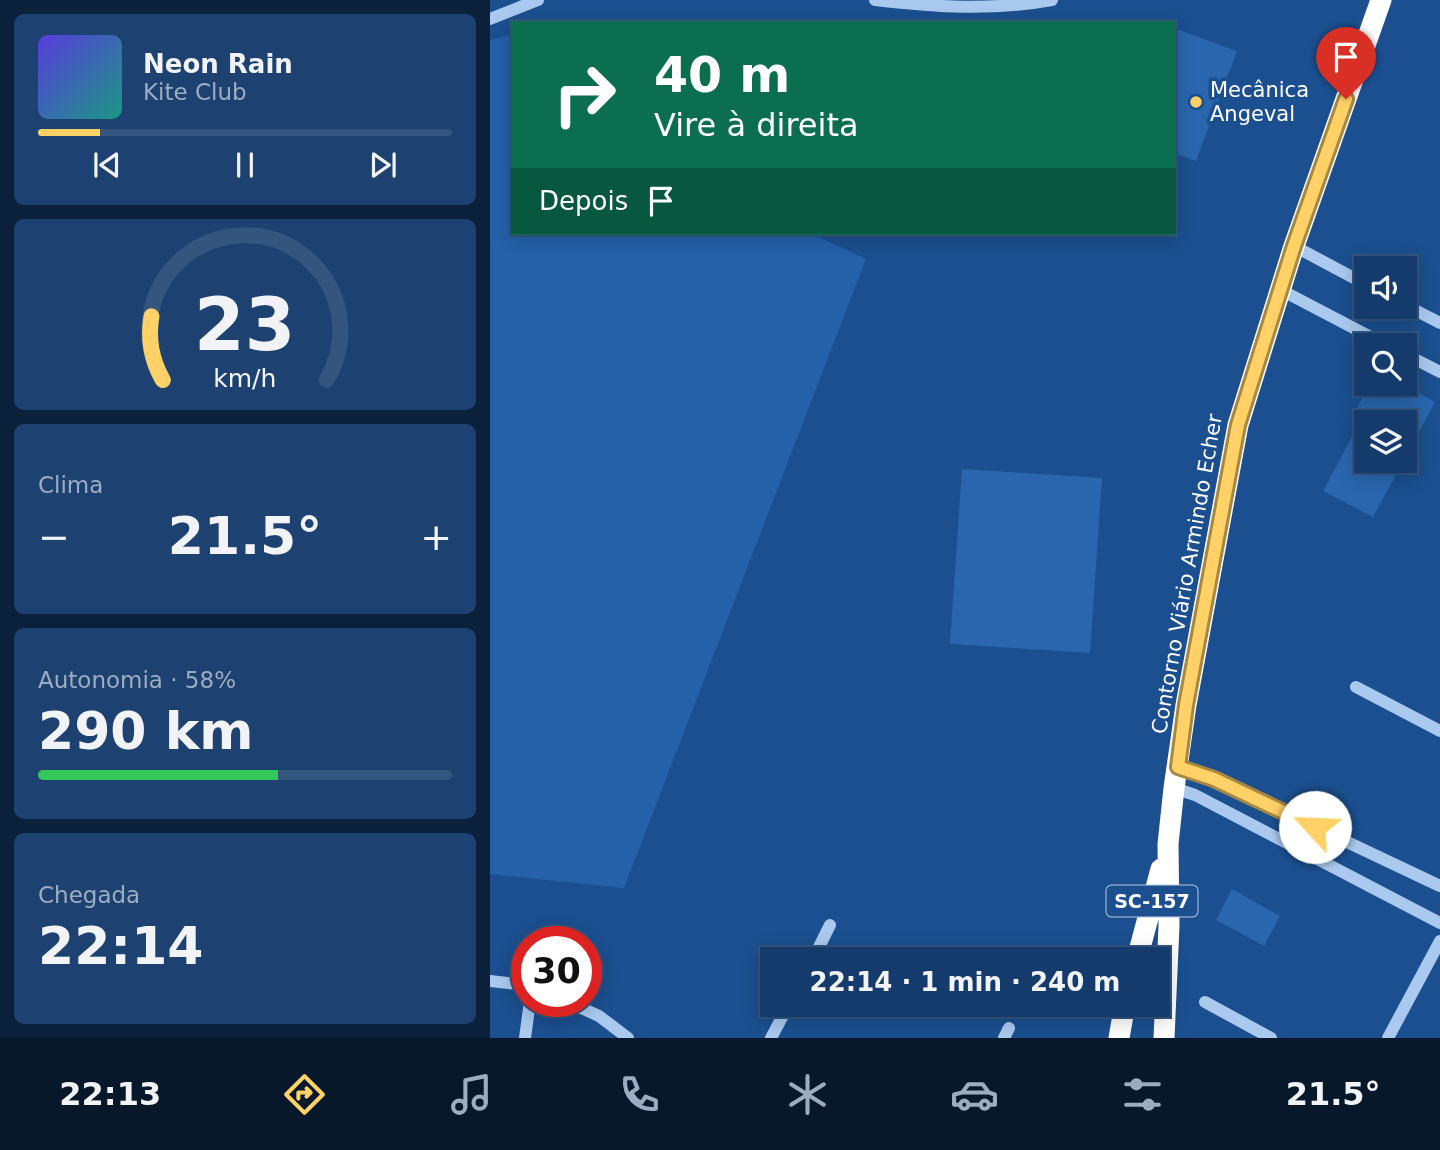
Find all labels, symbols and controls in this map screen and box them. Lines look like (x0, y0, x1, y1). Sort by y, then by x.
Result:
pin (1316, 27, 1376, 99)
icon: arrive (1327, 38, 1365, 76)
text: 40 m (654, 47, 790, 104)
text: Neon Rain (143, 49, 293, 79)
icon: right (539, 49, 630, 140)
place label: Mecânica Angeval (1210, 78, 1309, 126)
text: Kite Club (143, 79, 247, 105)
marker: Mecânica Angeval (1188, 94, 1204, 110)
text: Vire à direita (654, 106, 859, 144)
icon: previous (88, 146, 126, 184)
icon: pause (226, 146, 264, 184)
icon: next (364, 146, 402, 184)
icon: arrive (642, 182, 680, 220)
text: Depois (539, 186, 628, 216)
map controls (1354, 256, 1417, 473)
button: sound (1354, 256, 1417, 319)
text: 23 (194, 283, 296, 368)
button: search (1354, 333, 1417, 396)
text: km/h (213, 364, 277, 393)
button: layers (1354, 410, 1417, 473)
street label: Contorno Viário Armindo Echer (1147, 412, 1227, 736)
text: Clima (38, 472, 103, 498)
text: 21.5° (168, 506, 322, 566)
text: − (38, 515, 70, 559)
text: + (420, 515, 452, 559)
text: Autonomia · 58% (38, 667, 236, 693)
text: 290 km (38, 701, 253, 761)
position arrow (1278, 790, 1352, 864)
text: Chegada (38, 882, 140, 908)
road number: SC-157 (1106, 886, 1198, 917)
text: 22:14 (38, 916, 204, 976)
speed limit sign: 30 (511, 926, 602, 1017)
text: 22:14 · 1 min · 240 m (810, 967, 1120, 997)
icon: directions (280, 1070, 329, 1119)
icon: music (447, 1070, 496, 1119)
icon: phone (615, 1070, 664, 1119)
icon: climate (783, 1070, 832, 1119)
icon: car (950, 1070, 999, 1119)
icon: filters (1118, 1070, 1167, 1119)
text: 22:13 (59, 1075, 161, 1113)
text: 21.5° (1286, 1075, 1381, 1113)

